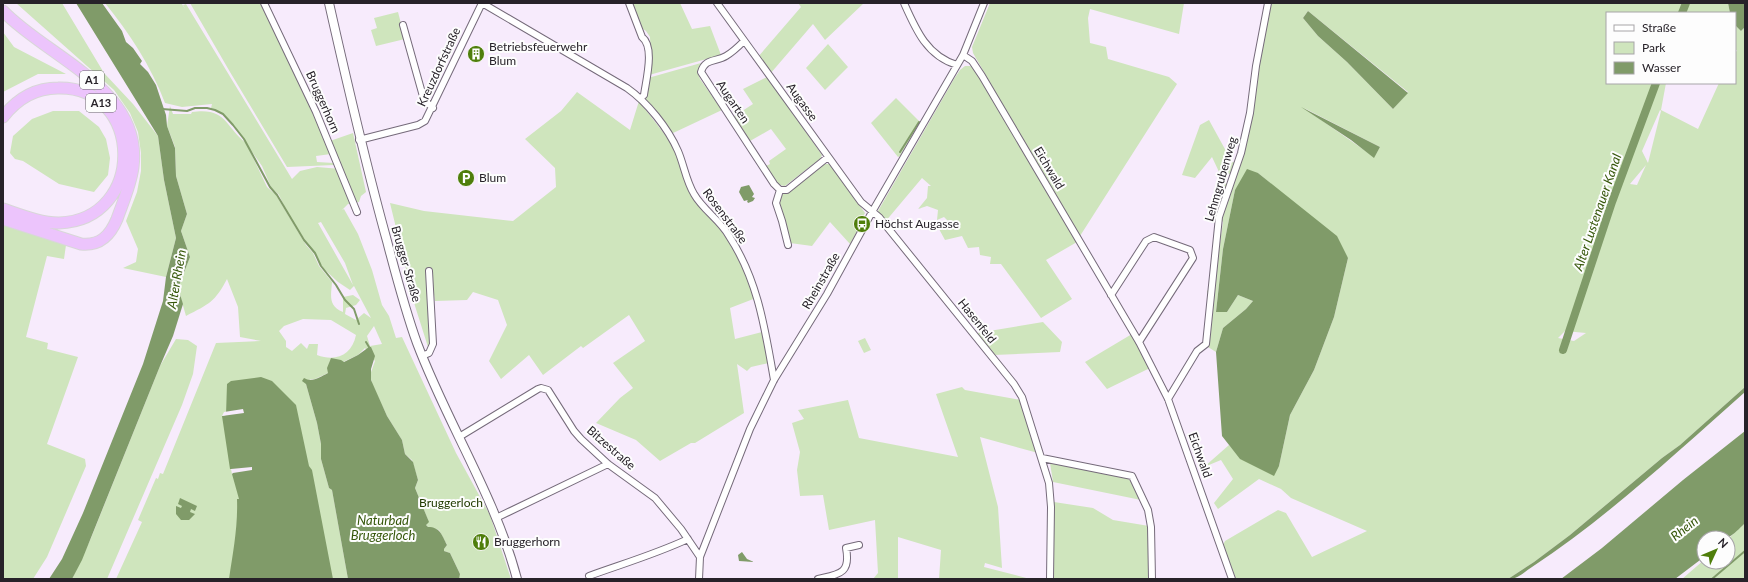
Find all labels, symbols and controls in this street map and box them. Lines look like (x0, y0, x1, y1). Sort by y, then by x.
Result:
legend (1606, 12, 1736, 84)
text: Straße (1642, 20, 1676, 35)
street label: Kreuzdorfstraße (414, 25, 463, 109)
place label: Betriebsfeuerwehr Blum (489, 39, 588, 68)
text: Park (1642, 40, 1666, 55)
building icon: Betriebsfeuerwehr Blum (466, 44, 486, 64)
text: Wasser (1642, 60, 1681, 75)
street label: Bruggerhorn (303, 68, 344, 135)
road number: A1 (80, 71, 104, 89)
street label: Augarten (714, 77, 753, 126)
street label: Augasse (784, 80, 821, 124)
road number: A13 (86, 94, 116, 112)
street label: Lehmgrubenweg (1201, 135, 1240, 223)
street label: Eichwald (1031, 144, 1068, 192)
water label: Alter Lustenauer Kanal (1569, 151, 1625, 273)
parking icon: Blum (456, 168, 476, 188)
place label: Blum (479, 170, 506, 185)
street label: Rosenstraße (700, 185, 751, 246)
bus stop icon: Höchst Augasse (852, 214, 872, 234)
place label: Höchst Augasse (875, 216, 959, 231)
street label: Brugger Straße (388, 224, 425, 304)
water label: Alter Rhein (163, 248, 189, 311)
street label: Rheinstraße (798, 250, 843, 312)
street label: Hasenfeld (955, 295, 1000, 346)
street label: Bitzestraße (584, 422, 639, 473)
street label: Eichwald (1185, 430, 1216, 479)
park label: Bruggerloch (419, 495, 483, 510)
water label: Naturbad Bruggerloch (351, 512, 415, 543)
water label: Rhein (1667, 512, 1701, 544)
north arrow (1696, 530, 1736, 570)
restaurant icon: Bruggerhorn (471, 532, 491, 552)
place label: Bruggerhorn (494, 534, 560, 549)
text: N (1716, 535, 1731, 550)

